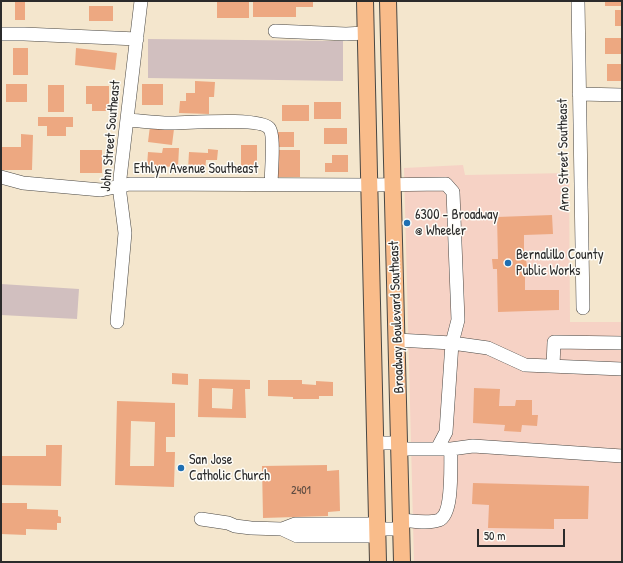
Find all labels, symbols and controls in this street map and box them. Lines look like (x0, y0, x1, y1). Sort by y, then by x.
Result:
street label: John Street Southeast (98, 80, 124, 192)
street label: Arno Street Southeast (555, 98, 573, 212)
street label: Ethlyn Avenue Southeast (134, 161, 258, 177)
place label: 6300 - Broadway @ Wheeler (415, 207, 498, 240)
marker: 6300 - Broadway @ Wheeler (402, 218, 412, 228)
street label: Broadway Boulevard Southeast (386, 240, 408, 394)
place label: Bernalillo County Public Works (516, 247, 604, 280)
marker: Bernalillo County Public Works (503, 258, 513, 268)
place label: San Jose Catholic Church (189, 452, 270, 484)
marker: San Jose Catholic Church (176, 463, 186, 473)
house number: 2401 (291, 484, 311, 498)
scale bar (479, 521, 567, 547)
text: 50 m (484, 527, 505, 544)

